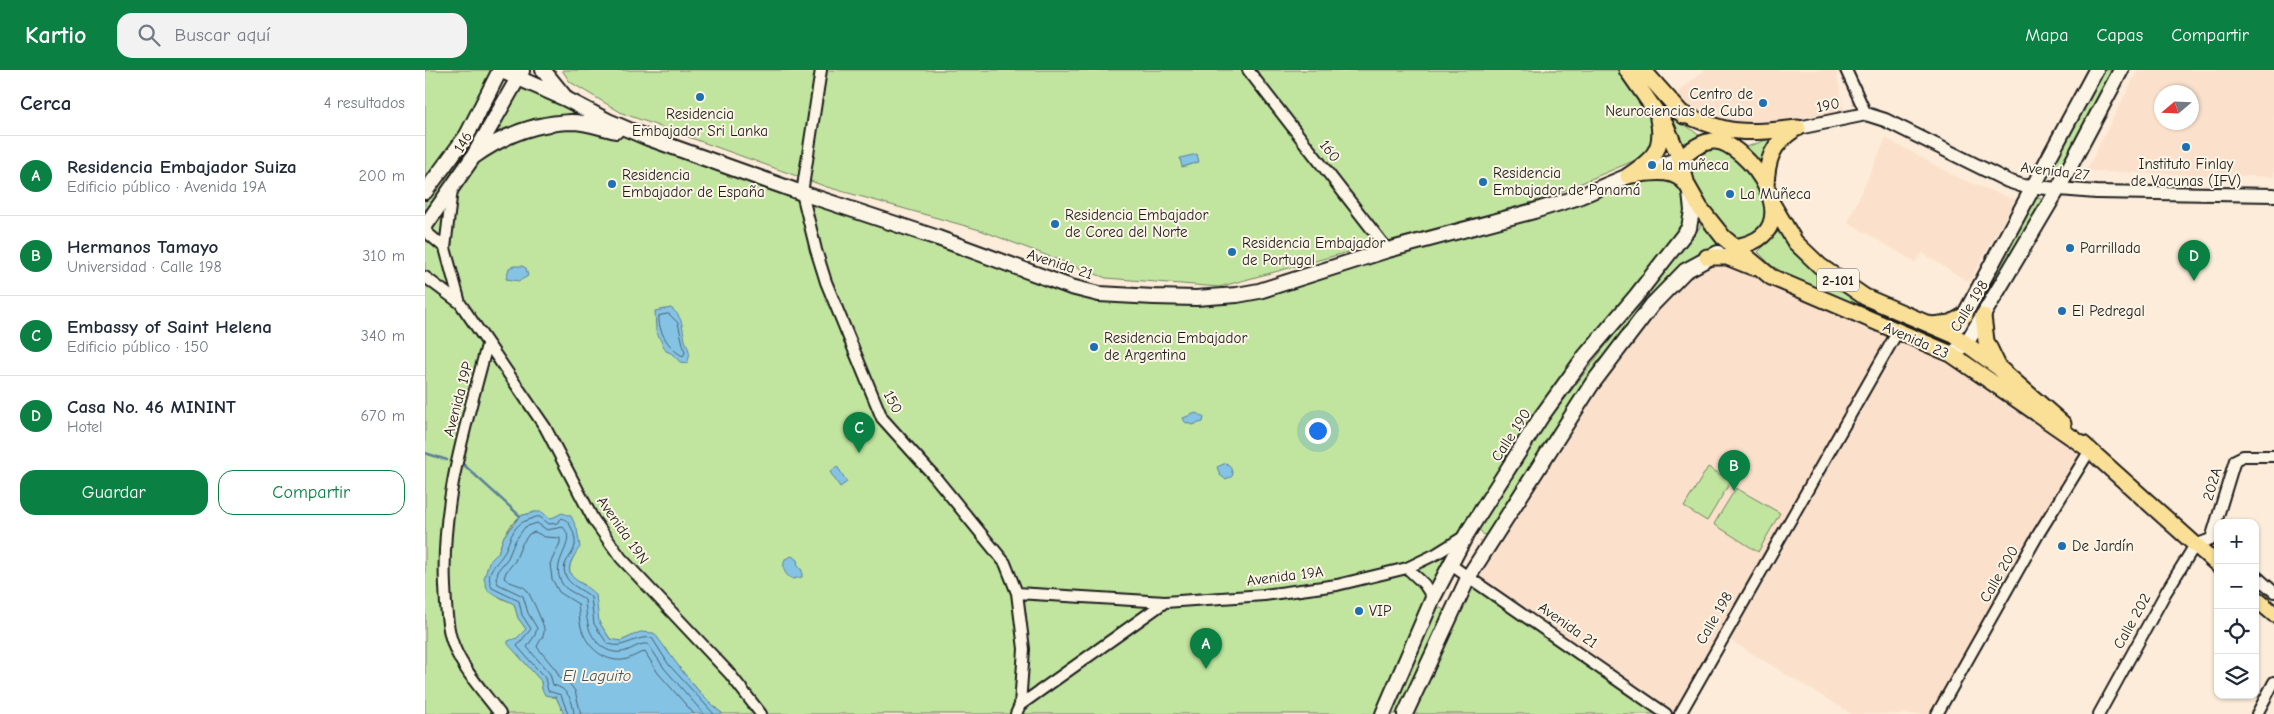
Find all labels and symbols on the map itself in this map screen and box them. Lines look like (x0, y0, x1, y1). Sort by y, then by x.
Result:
place label: Centro de Neurociencias de Cuba (1605, 85, 1753, 120)
north arrow (2154, 85, 2199, 130)
marker: Residencia Embajador Sri Lanka (694, 91, 706, 103)
street label: 190 (1815, 94, 1841, 116)
marker: Centro de Neurociencias de Cuba (1757, 97, 1769, 109)
place label: Residencia Embajador Sri Lanka (632, 105, 768, 140)
street label: 146 (450, 128, 476, 156)
street label: 160 (1316, 136, 1344, 166)
marker: Instituto Finlay de Vacunas (IFV) (2180, 141, 2192, 153)
place label: Instituto Finlay de Vacunas (IFV) (2131, 155, 2241, 190)
place label: la muñeca (1662, 156, 1729, 174)
street label: Avenida 27 (2019, 158, 2091, 184)
marker: la muñeca (1646, 159, 1658, 171)
place label: Residencia Embajador de Panamá (1493, 164, 1641, 199)
place label: Residencia Embajador de España (622, 166, 765, 201)
marker: Residencia Embajador de Panamá (1477, 176, 1489, 188)
marker: Residencia Embajador de España (606, 178, 618, 190)
place label: La Muñeca (1740, 185, 1811, 203)
marker: La Muñeca (1724, 188, 1736, 200)
place label: Residencia Embajador de Corea del Norte (1065, 206, 1208, 241)
marker: Residencia Embajador de Corea del Norte (1049, 218, 1061, 230)
place label: Residencia Embajador de Portugal (1242, 234, 1385, 269)
place label: Parrillada (2080, 239, 2141, 257)
pin: D (2178, 240, 2210, 281)
marker: Parrillada (2064, 242, 2076, 254)
street label: Avenida 21 (1025, 245, 1095, 283)
marker: Residencia Embajador de Portugal (1226, 246, 1238, 258)
road number: 2-101 (1817, 268, 1859, 292)
street label: Calle 198 (1946, 277, 1992, 335)
place label: El Pedregal (2072, 302, 2145, 320)
marker: El Pedregal (2056, 305, 2068, 317)
street label: Avenida 23 (1880, 318, 1952, 362)
place label: Residencia Embajador de Argentina (1104, 329, 1247, 364)
marker: Residencia Embajador de Argentina (1088, 341, 1100, 353)
street label: Avenida 19P (439, 359, 477, 438)
street label: 150 (880, 388, 906, 416)
street label: Calle 190 (1487, 405, 1535, 465)
pin: C (843, 412, 875, 453)
your location (1305, 418, 1331, 444)
pin: B (1718, 450, 1750, 491)
street label: 202A (2198, 465, 2226, 503)
street label: Avenida 19N (593, 493, 653, 567)
place label: De Jardín (2072, 537, 2134, 555)
marker: De Jardín (2056, 540, 2068, 552)
street label: Calle 200 (1976, 543, 2022, 605)
street label: Avenida 19A (1246, 562, 1325, 590)
street label: Calle 198 (1692, 589, 1736, 647)
street label: Calle 202 (2109, 590, 2155, 652)
street label: Avenida 21 (1535, 598, 1601, 652)
place label: VIP (1369, 602, 1392, 620)
marker: VIP (1353, 605, 1365, 617)
pin: A (1190, 628, 1222, 669)
water label: El Laguito (563, 667, 631, 685)

